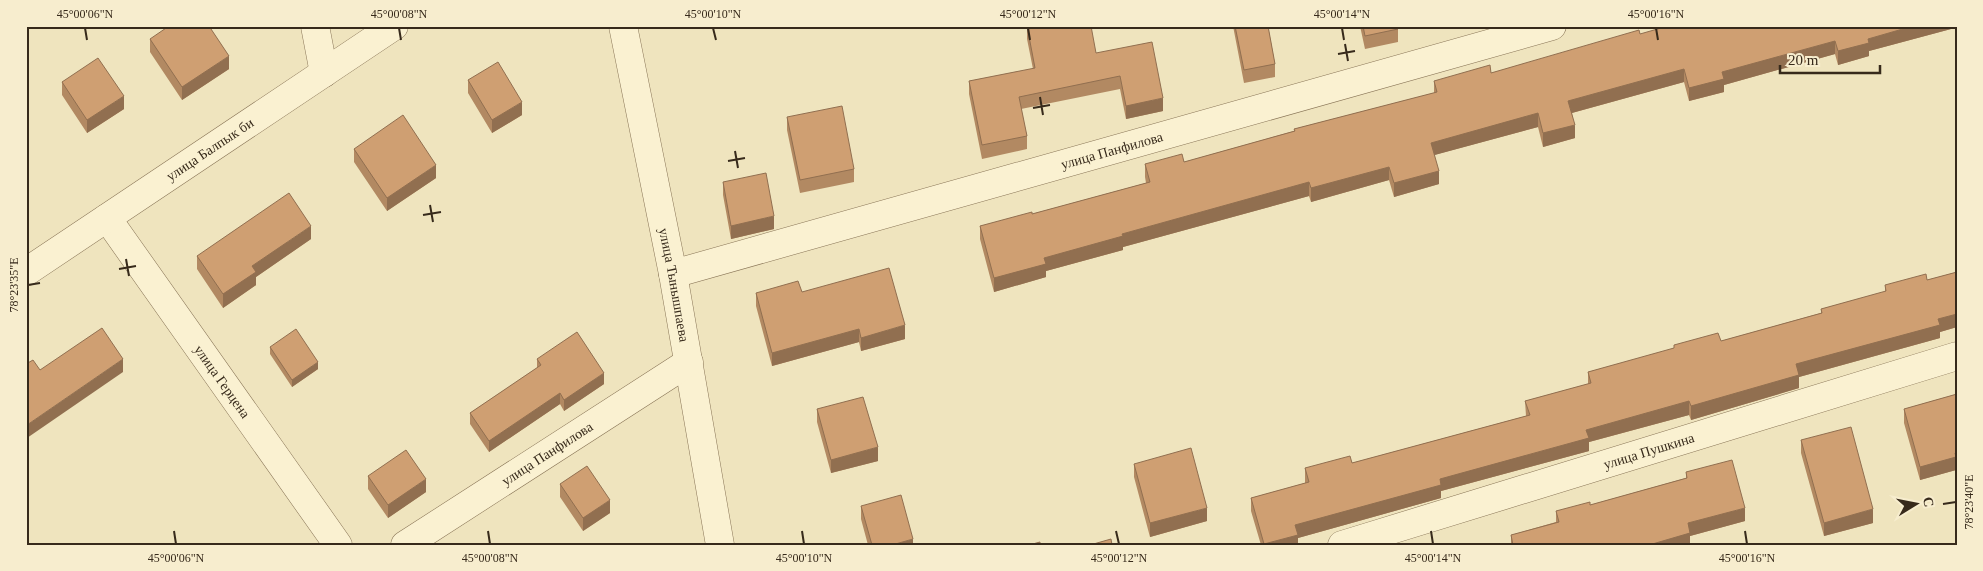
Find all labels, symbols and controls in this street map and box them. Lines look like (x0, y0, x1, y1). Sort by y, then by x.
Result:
text: 45°00'06"N (57, 7, 114, 21)
text: 45°00'08"N (371, 7, 428, 21)
text: 45°00'10"N (685, 7, 742, 21)
text: 45°00'12"N (1000, 7, 1057, 21)
text: 45°00'14"N (1314, 7, 1371, 21)
text: 45°00'16"N (1628, 7, 1685, 21)
scale bar (1780, 42, 1880, 74)
text: 20 m (1788, 52, 1819, 68)
street label: улица Балпык би (163, 115, 256, 184)
street label: улица Панфилова (1059, 128, 1165, 172)
street label: улица Тынышпаева (656, 227, 692, 344)
text: 78°23'35"E (7, 257, 21, 313)
street label: улица Герцена (192, 342, 254, 421)
street label: улица Панфилова (499, 418, 596, 488)
street label: улица Пушкина (1602, 429, 1697, 472)
text: 78°23'40"E (1962, 474, 1976, 530)
north arrow (1890, 478, 1940, 528)
text: С (1920, 496, 1937, 508)
text: 45°00'06"N (148, 551, 205, 565)
text: 45°00'08"N (462, 551, 519, 565)
text: 45°00'10"N (776, 551, 833, 565)
text: 45°00'12"N (1091, 551, 1148, 565)
text: 45°00'14"N (1405, 551, 1462, 565)
text: 45°00'16"N (1719, 551, 1776, 565)

